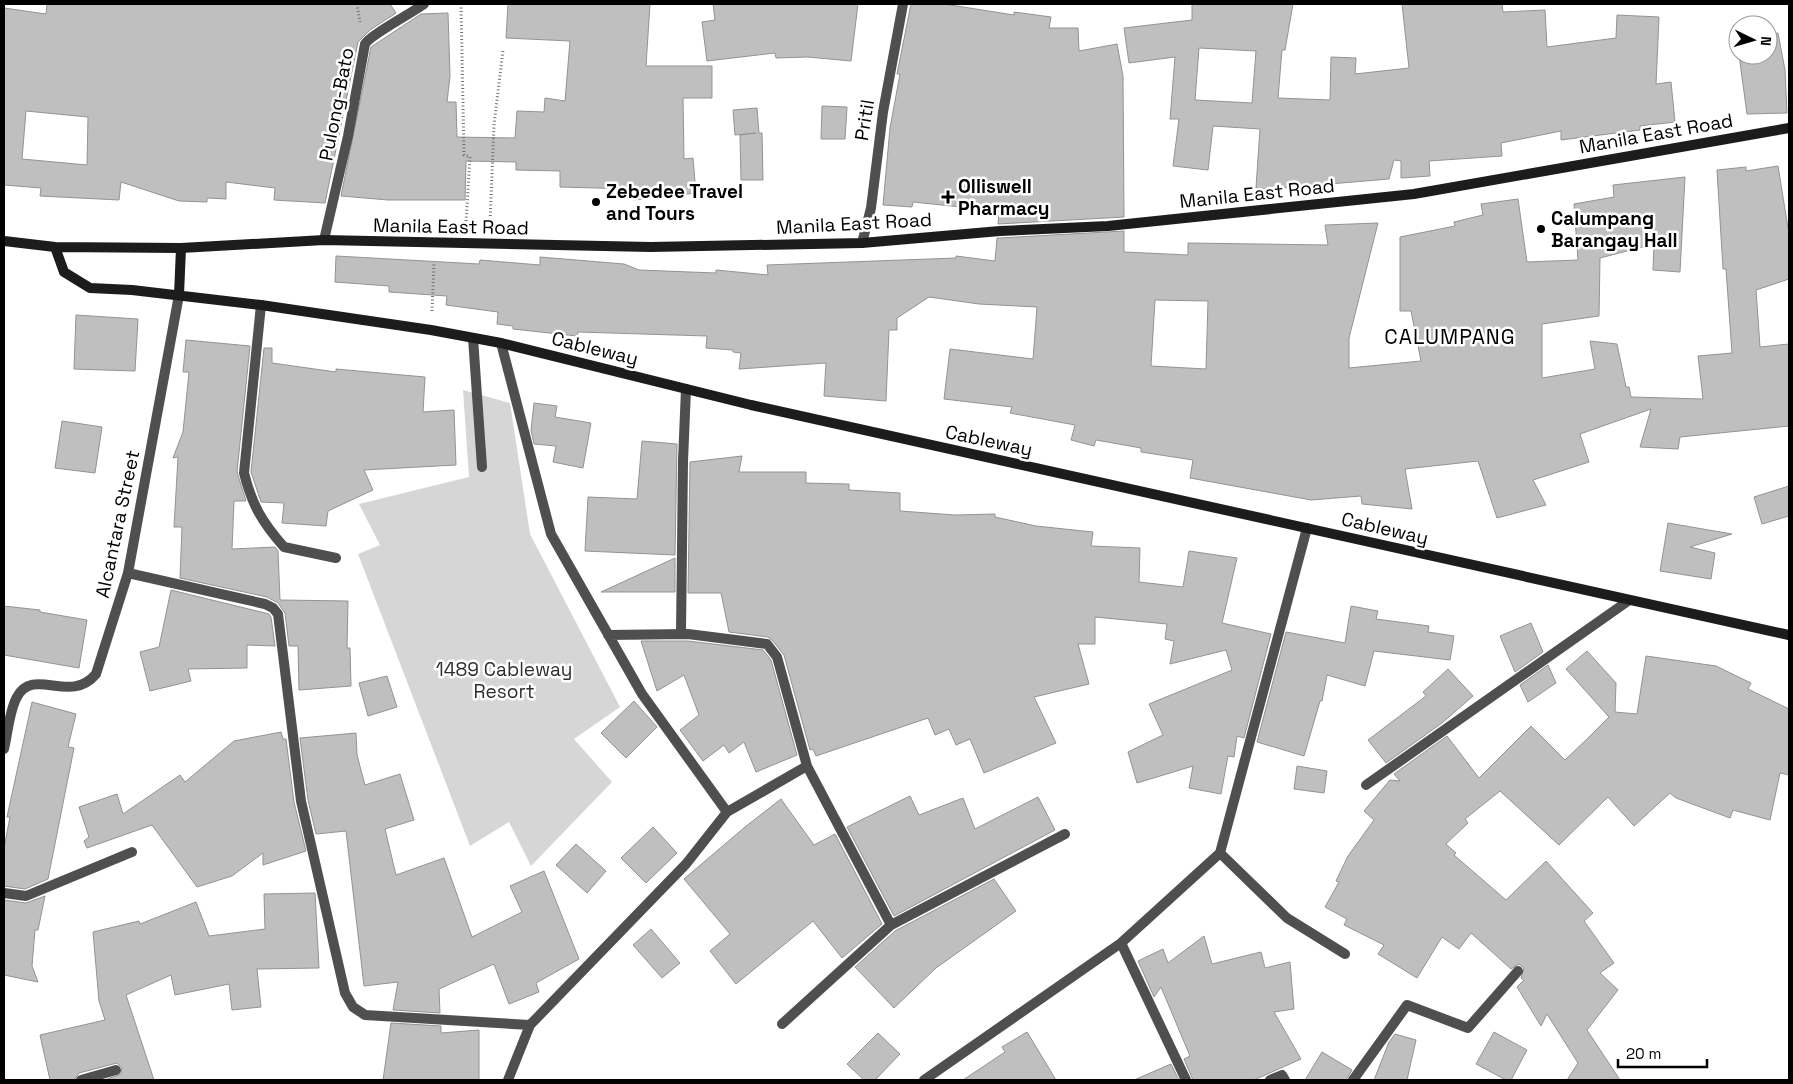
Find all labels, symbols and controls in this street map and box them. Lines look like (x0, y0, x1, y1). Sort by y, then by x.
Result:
north arrow (1728, 15, 1778, 65)
text: N (1757, 36, 1775, 47)
street label: Pulong-Bato (313, 45, 360, 163)
street label: Pritil (849, 98, 880, 142)
street label: Manila East Road (1577, 108, 1735, 159)
street label: Manila East Road (1178, 173, 1336, 214)
place label: Olliswell Pharmacy (958, 174, 1050, 221)
place label: Zebedee Travel and Tours (606, 179, 743, 226)
marker: Olliswell Pharmacy (942, 191, 954, 203)
marker: Zebedee Travel and Tours (590, 196, 602, 208)
place label: Calumpang Barangay Hall (1551, 206, 1678, 253)
street label: Manila East Road (776, 207, 932, 240)
street label: Manila East Road (373, 213, 529, 240)
marker: Calumpang Barangay Hall (1535, 223, 1547, 235)
district label: CALUMPANG (1384, 323, 1516, 350)
street label: Cableway (549, 326, 641, 371)
street label: Cableway (943, 419, 1035, 462)
street label: Alcantara Street (90, 448, 145, 600)
street label: Cableway (1339, 506, 1431, 551)
park label: 1489 Cableway Resort (436, 657, 572, 704)
scale bar (1618, 1036, 1707, 1068)
text: 20 m (1626, 1044, 1661, 1063)

